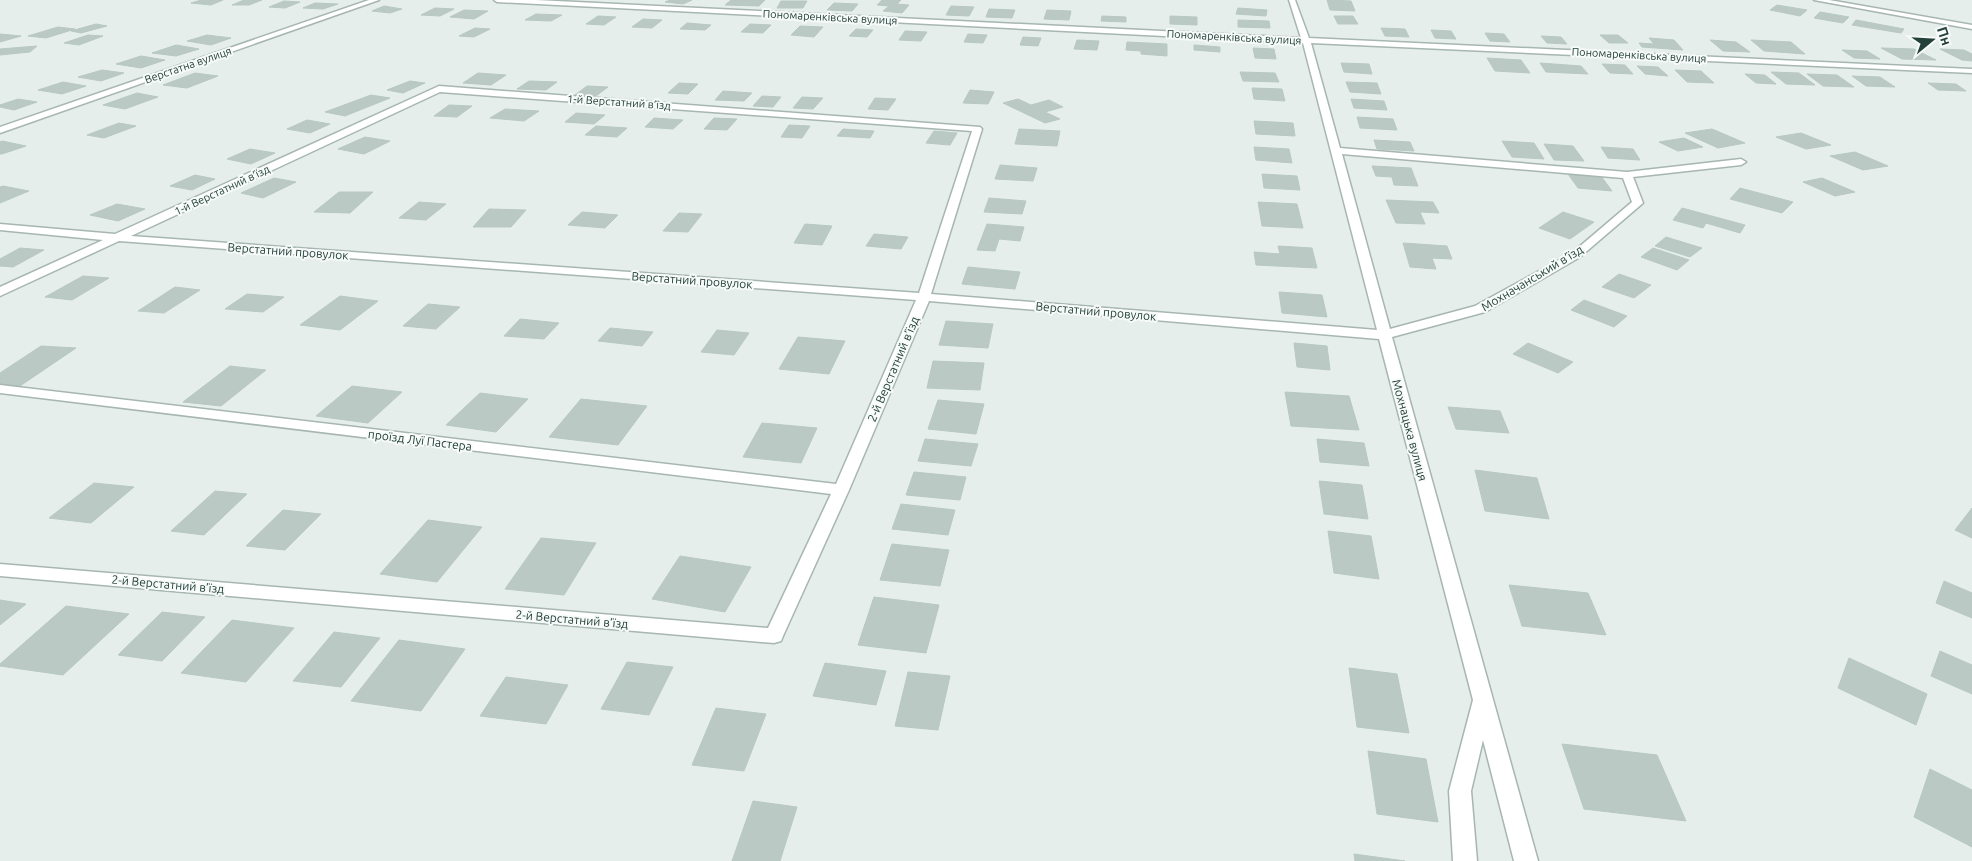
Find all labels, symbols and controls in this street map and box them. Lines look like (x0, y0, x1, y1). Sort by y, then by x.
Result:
street label: Пономаренківська вулиця (762, 7, 898, 27)
north arrow (1907, 15, 1957, 65)
text: Пн (1934, 25, 1955, 47)
street label: Пономаренківська вулиця (1166, 27, 1302, 47)
street label: Верстатна вулиця (143, 44, 233, 86)
street label: Пономаренківська вулиця (1571, 45, 1707, 65)
street label: 1-й Верстатний в’їзд (567, 92, 672, 112)
street label: 1-й Верстатний в’їзд (173, 162, 272, 217)
street label: Верстатний провулок (227, 240, 349, 262)
street label: Мохначанський в’їзд (1479, 243, 1585, 313)
street label: Верстатний провулок (631, 269, 753, 291)
street label: Верстатний провулок (1035, 299, 1157, 323)
street label: 2-й Верстатний в’їзд (865, 314, 921, 424)
street label: Мохнацька вулиця (1390, 378, 1430, 482)
street label: проїзд Луї Пастера (367, 427, 473, 453)
street label: 2-й Верстатний в’їзд (111, 573, 225, 595)
street label: 2-й Верстатний в’їзд (515, 608, 629, 630)

